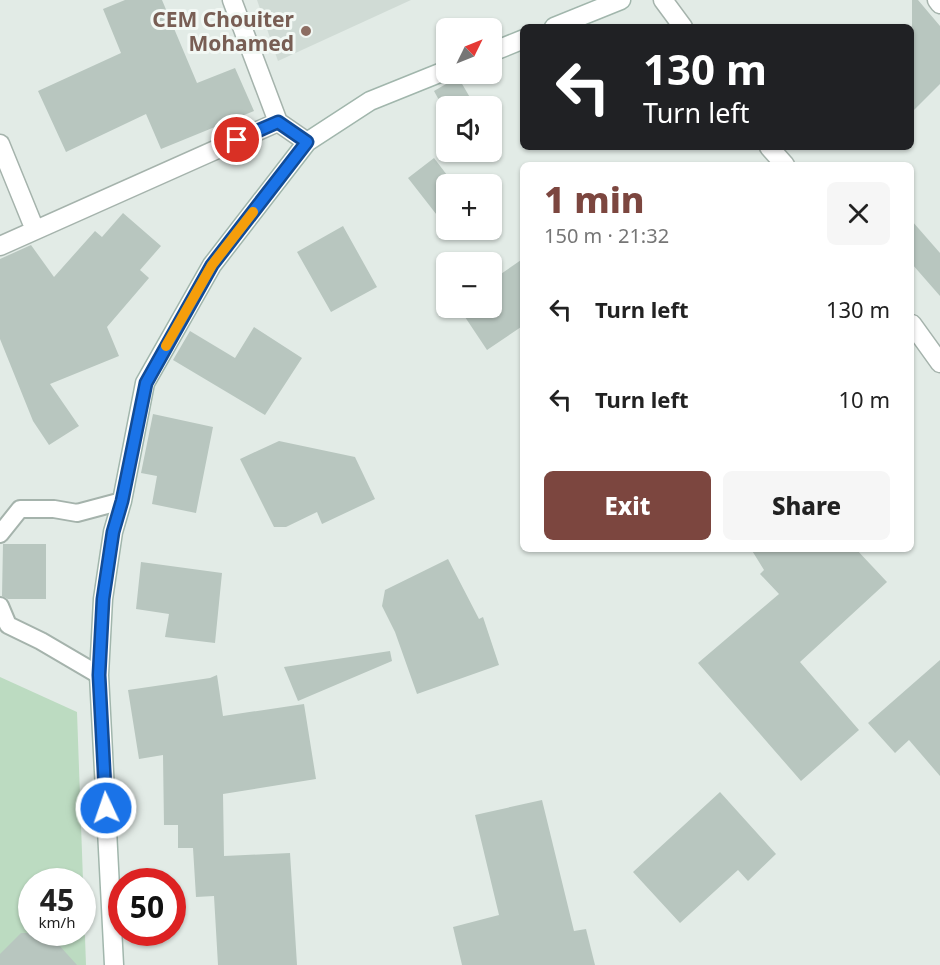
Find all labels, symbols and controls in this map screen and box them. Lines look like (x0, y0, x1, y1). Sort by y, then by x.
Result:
place label: CEM Chouiter Mohamed (152, 5, 295, 57)
north arrow (436, 18, 502, 84)
map controls (436, 18, 502, 318)
marker: CEM Chouiter Mohamed (299, 24, 313, 38)
text: 130 m (643, 40, 767, 97)
icon: left (544, 48, 622, 126)
text: Turn left (643, 94, 749, 131)
button: sound (436, 96, 502, 162)
pin (211, 114, 262, 165)
icon: arrive (220, 123, 253, 156)
button: + (436, 174, 502, 240)
text: 1 min (544, 175, 645, 224)
button: close (827, 182, 890, 245)
text: 150 m · 21:32 (544, 222, 669, 249)
button: − (436, 252, 502, 318)
icon: left (544, 293, 577, 326)
text: Turn left (595, 294, 689, 324)
text: 130 m (826, 294, 890, 324)
icon: left (544, 383, 577, 416)
text: Turn left (595, 384, 689, 414)
text: 10 m (839, 384, 890, 414)
button: Exit (544, 471, 711, 540)
button: Share (723, 471, 890, 540)
position arrow (74, 776, 138, 840)
speed limit sign: 50 (108, 868, 186, 946)
text: 45 (40, 879, 74, 920)
text: km/h (39, 912, 75, 932)

